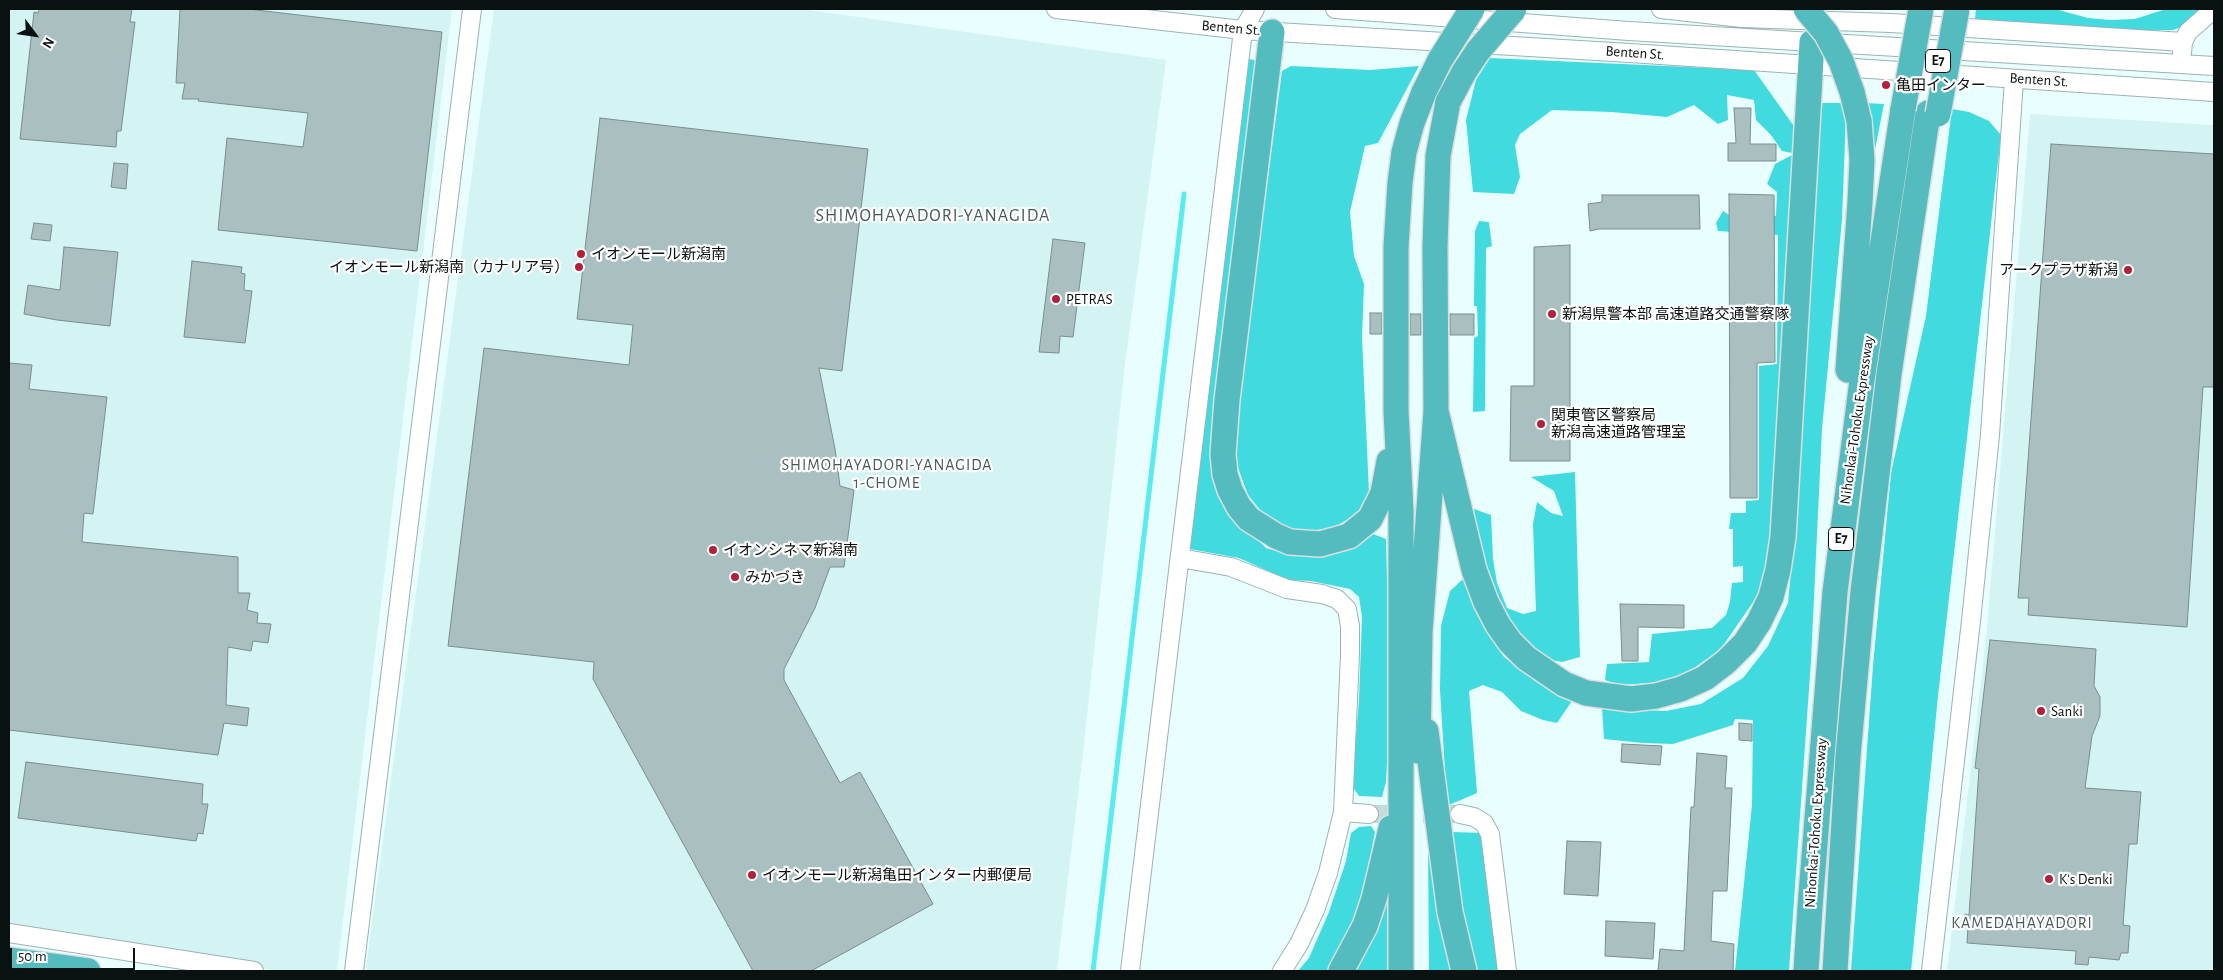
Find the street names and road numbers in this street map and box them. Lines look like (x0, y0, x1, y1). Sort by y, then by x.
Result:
street label: Benten St. (1201, 16, 1261, 40)
street label: Benten St. (1605, 42, 1665, 64)
road number: E7 (1926, 49, 1950, 72)
street label: Benten St. (2009, 69, 2069, 91)
street label: Nihonkai-Tohoku Expressway (1836, 334, 1878, 506)
road number: E7 (1828, 528, 1854, 550)
street label: Nihonkai-Tohoku Expressway (1801, 737, 1831, 909)

